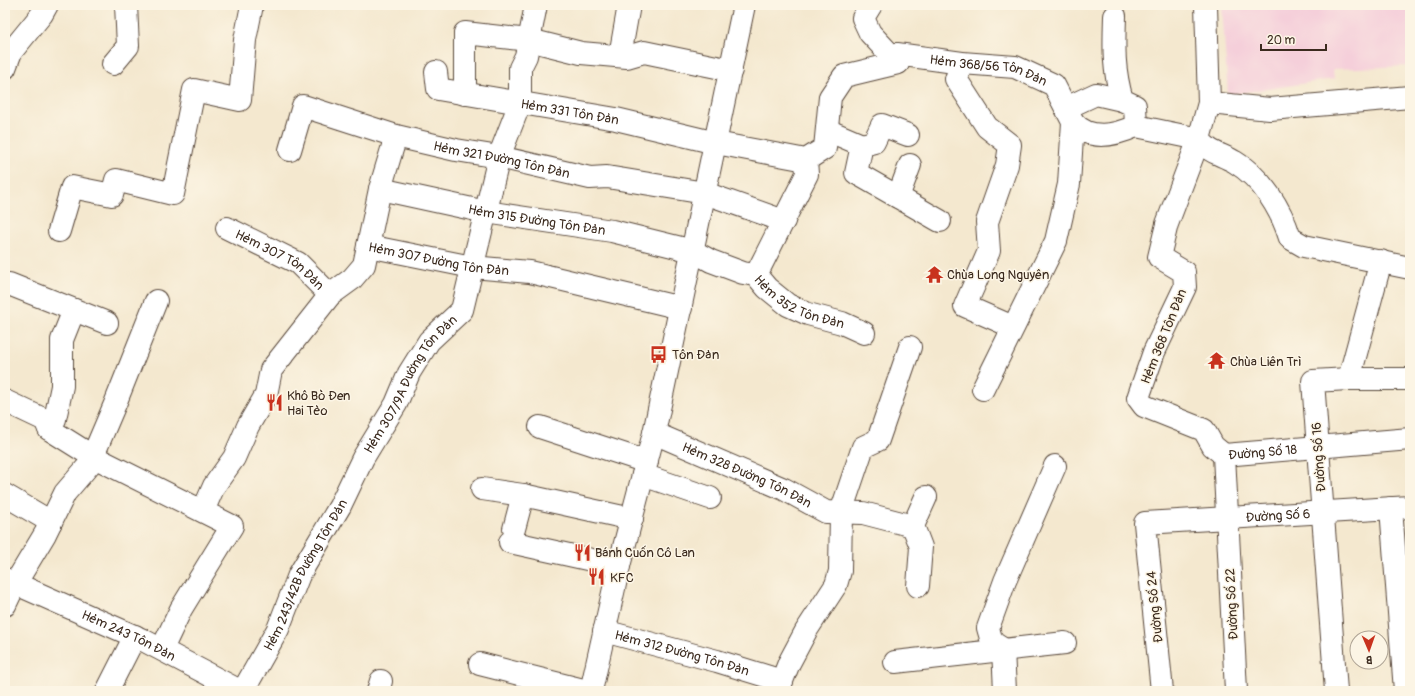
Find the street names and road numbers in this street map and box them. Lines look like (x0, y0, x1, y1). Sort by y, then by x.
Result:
street label: Hẻm 368/56 Tôn Đản (929, 52, 1050, 90)
street label: Hẻm 331 Tôn Đản (520, 96, 620, 128)
street label: Hẻm 321 Đường Tôn Đản (432, 138, 571, 182)
street label: Hẻm 315 Đường Tôn Đản (467, 201, 607, 239)
street label: Hẻm 307 Tôn Đản (233, 226, 327, 294)
street label: Hẻm 307 Đường Tôn Đản (367, 239, 510, 279)
street label: Hẻm 352 Tôn Đản (751, 272, 846, 332)
street label: Hẻm 368 Tôn Đản (1138, 287, 1190, 386)
street label: Hẻm 307/9A Đường Tôn Đản (361, 312, 461, 456)
street label: Đường Số 16 (1309, 422, 1329, 492)
street label: Hẻm 328 Đường Tôn Đản (680, 439, 814, 512)
street label: Đường Số 18 (1228, 442, 1298, 464)
street label: Hẻm 243/42B Đường Tôn Đản (260, 497, 351, 654)
street label: Đường Số 6 (1245, 506, 1311, 526)
street label: Đường Số 22 (1222, 568, 1242, 640)
street label: Đường Số 24 (1143, 570, 1167, 643)
street label: Hẻm 243 Tôn Đản (79, 607, 178, 665)
street label: Hẻm 312 Đường Tôn Đản (613, 627, 751, 679)

